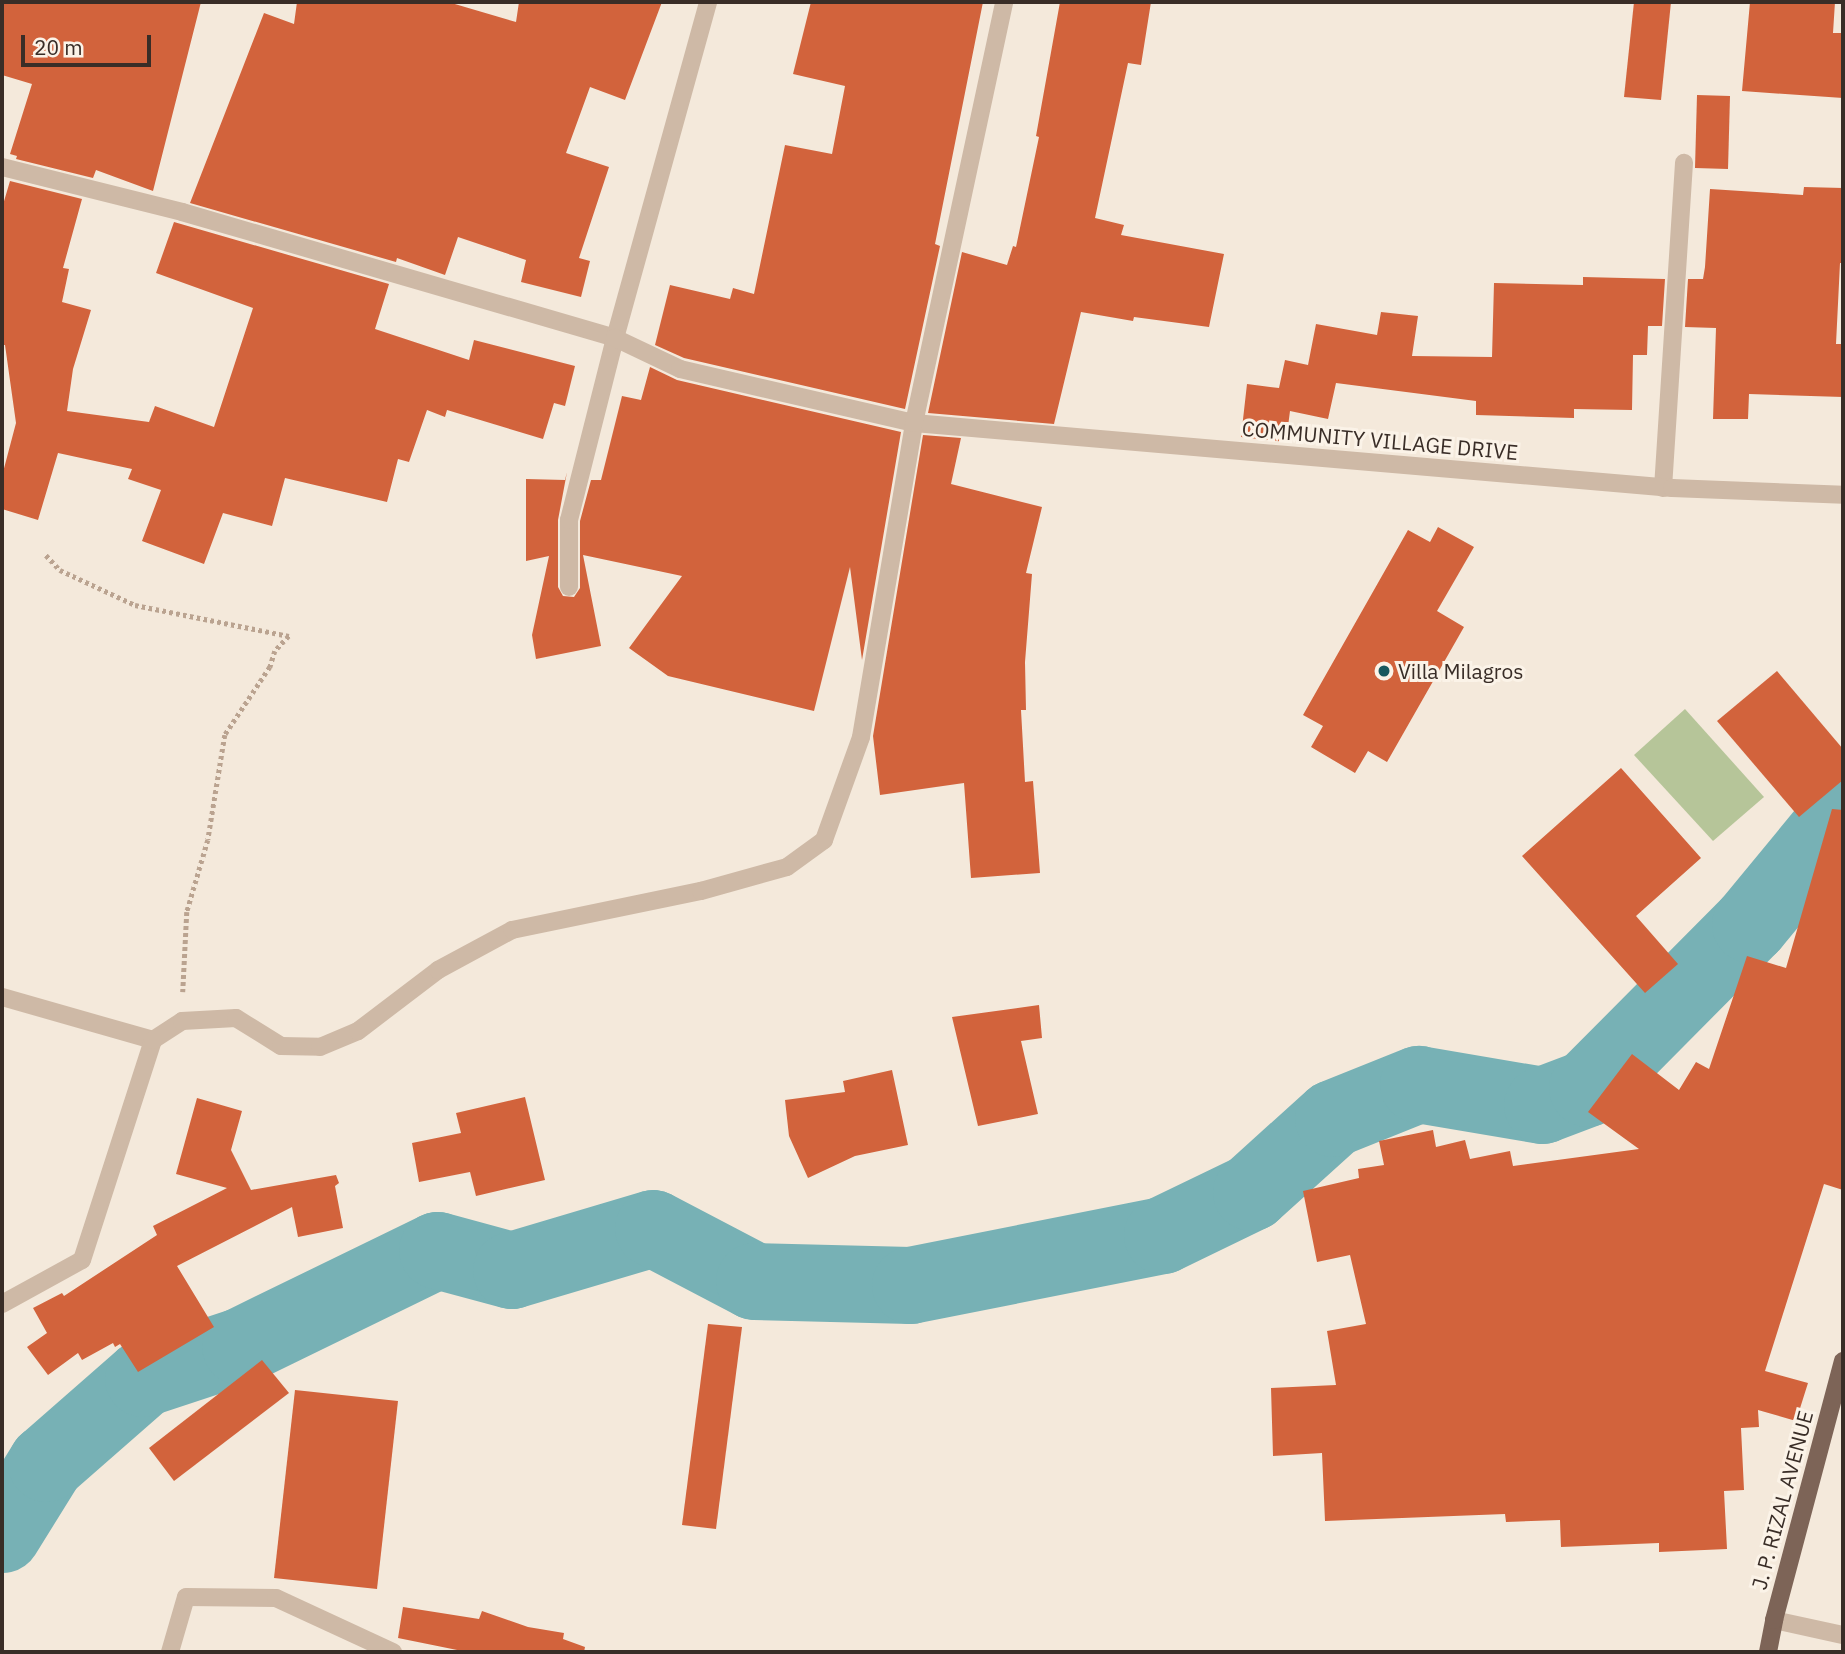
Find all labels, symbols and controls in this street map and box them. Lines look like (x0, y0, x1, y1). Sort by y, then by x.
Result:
scale bar (24, 21, 154, 65)
text: 20 m (34, 33, 83, 61)
street label: COMMUNITY VILLAGE DRIVE (1241, 415, 1519, 465)
place label: Villa Milagros (1398, 658, 1523, 684)
marker: Villa Milagros (1376, 663, 1392, 679)
street label: J. P. RIZAL AVENUE (1746, 1408, 1818, 1592)

